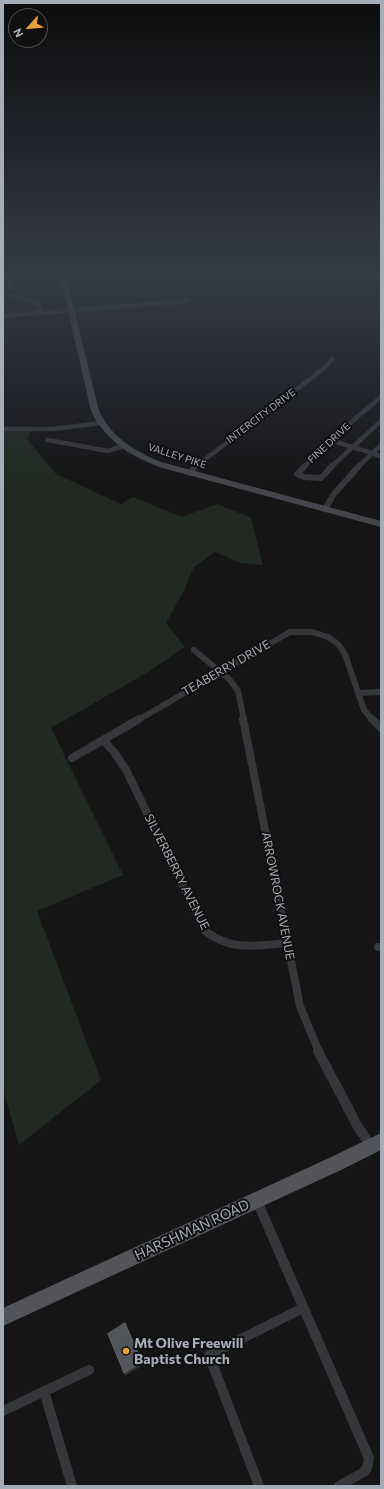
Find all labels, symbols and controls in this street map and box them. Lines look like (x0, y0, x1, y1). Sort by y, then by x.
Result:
north arrow (8, 8, 48, 48)
text: N (10, 27, 25, 40)
street label: INTERCITY DRIVE (224, 386, 298, 446)
street label: FINE DRIVE (305, 420, 353, 466)
street label: VALLEY PIKE (146, 441, 208, 471)
street label: TEABERRY DRIVE (179, 637, 273, 699)
street label: SILVERBERRY AVENUE (141, 812, 213, 932)
street label: ARROWROCK AVENUE (259, 831, 297, 961)
street label: HARSHMAN ROAD (132, 1196, 252, 1264)
place label: Mt Olive Freewill Baptist Church (134, 1335, 243, 1368)
marker: Mt Olive Freewill Baptist Church (121, 1346, 131, 1356)

